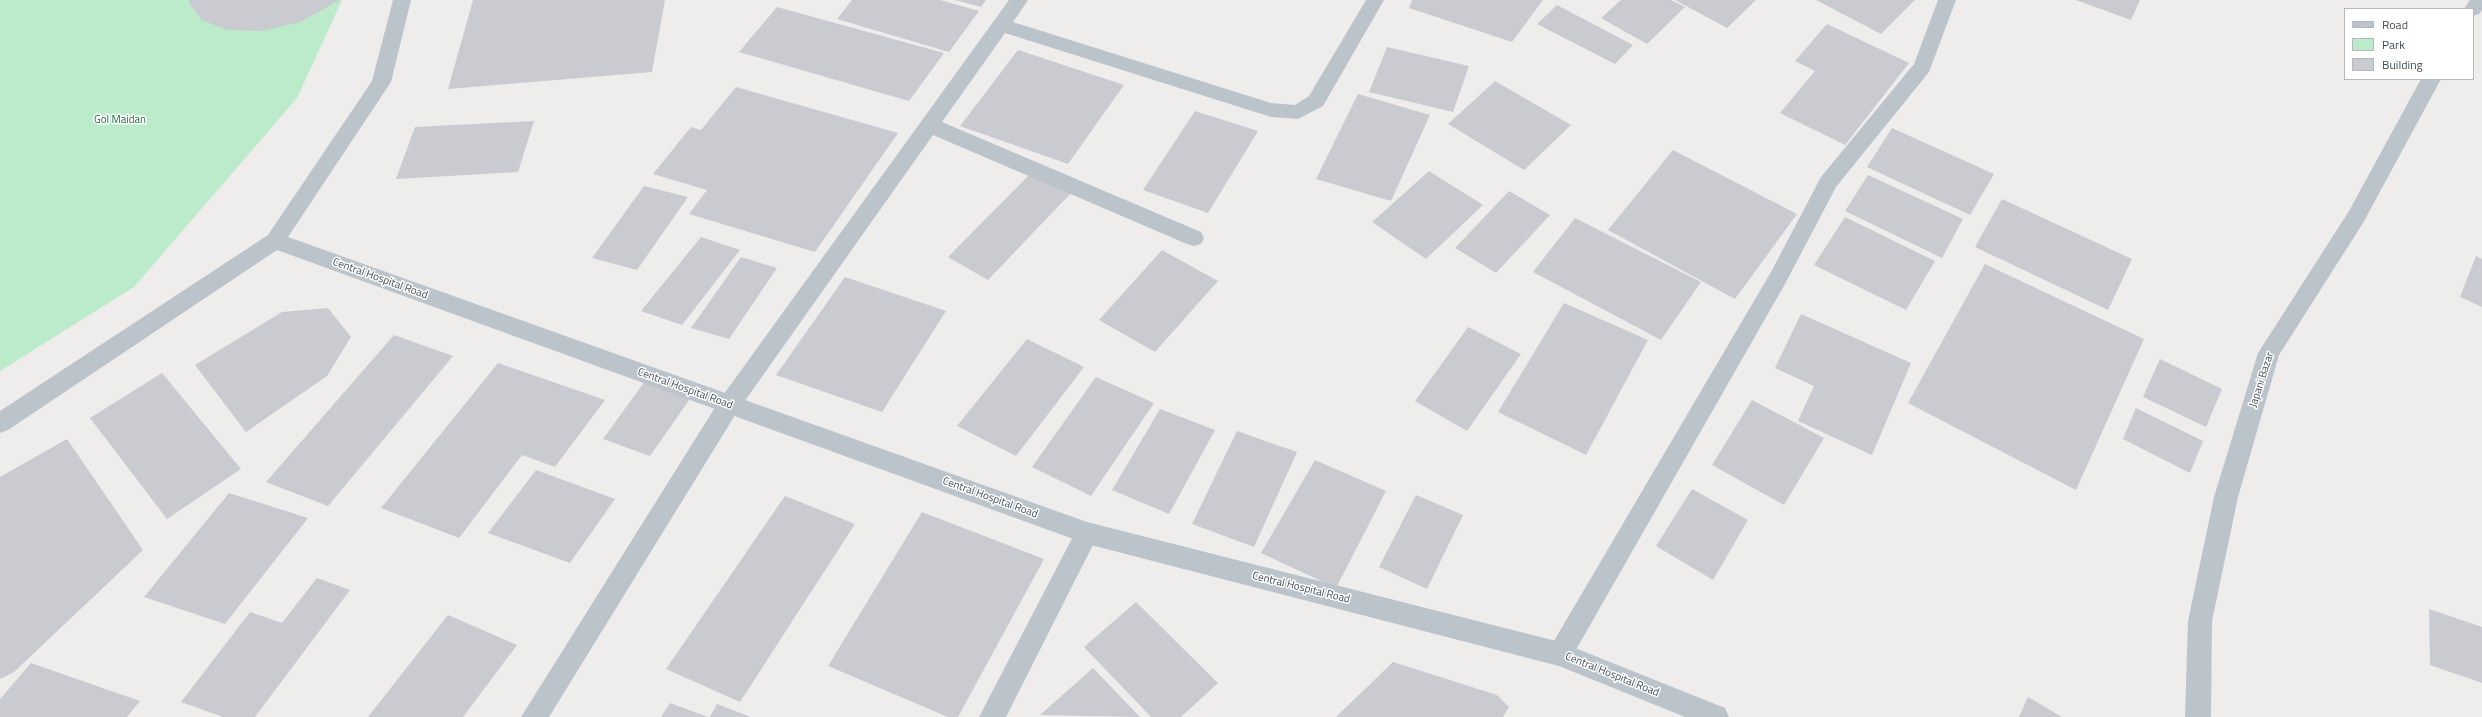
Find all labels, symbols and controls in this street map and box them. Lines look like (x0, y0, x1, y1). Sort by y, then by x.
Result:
legend (2344, 8, 2474, 80)
text: Road (2382, 15, 2408, 34)
text: Park (2382, 35, 2405, 54)
text: Building (2382, 55, 2423, 74)
park label: Gol Maidan (94, 113, 146, 127)
street label: Central Hospital Road (331, 256, 429, 302)
street label: Japani Bazar (2247, 351, 2277, 409)
street label: Central Hospital Road (636, 366, 734, 412)
street label: Central Hospital Road (941, 475, 1039, 521)
street label: Central Hospital Road (1251, 569, 1351, 607)
street label: Central Hospital Road (1563, 650, 1661, 700)

